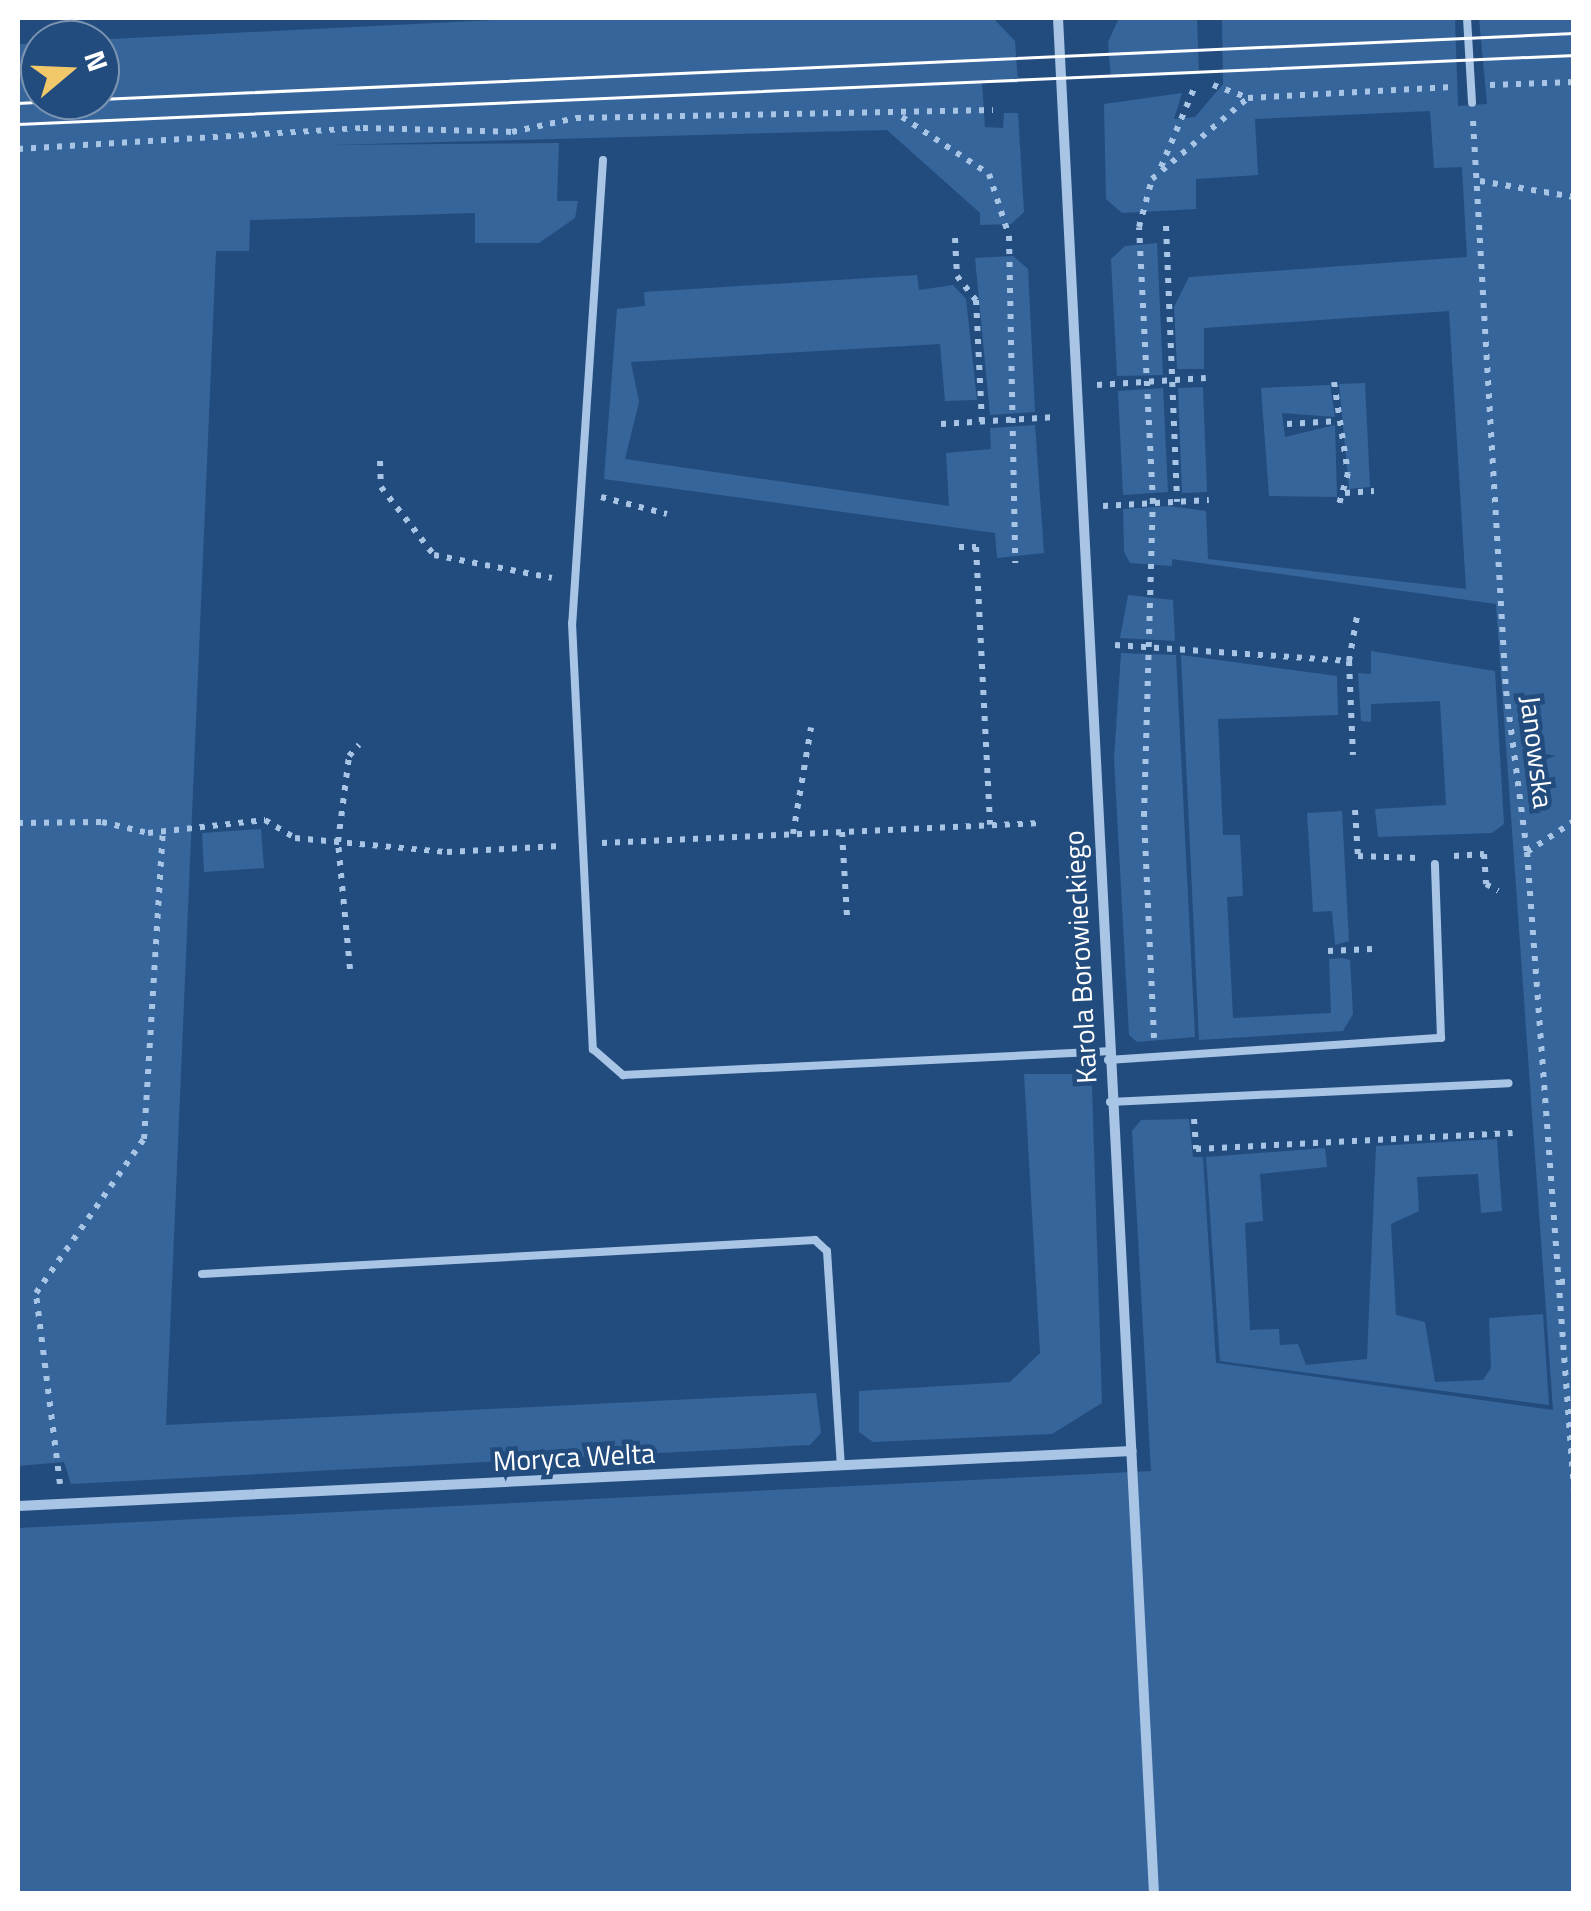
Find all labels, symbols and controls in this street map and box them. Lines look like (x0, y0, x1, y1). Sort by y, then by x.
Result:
north arrow (20, 20, 120, 120)
text: N (73, 45, 120, 77)
street label: Janowska (1513, 694, 1561, 810)
street label: Karola Borowieckiego (1057, 830, 1103, 1084)
street label: Moryca Welta (492, 1436, 656, 1478)

